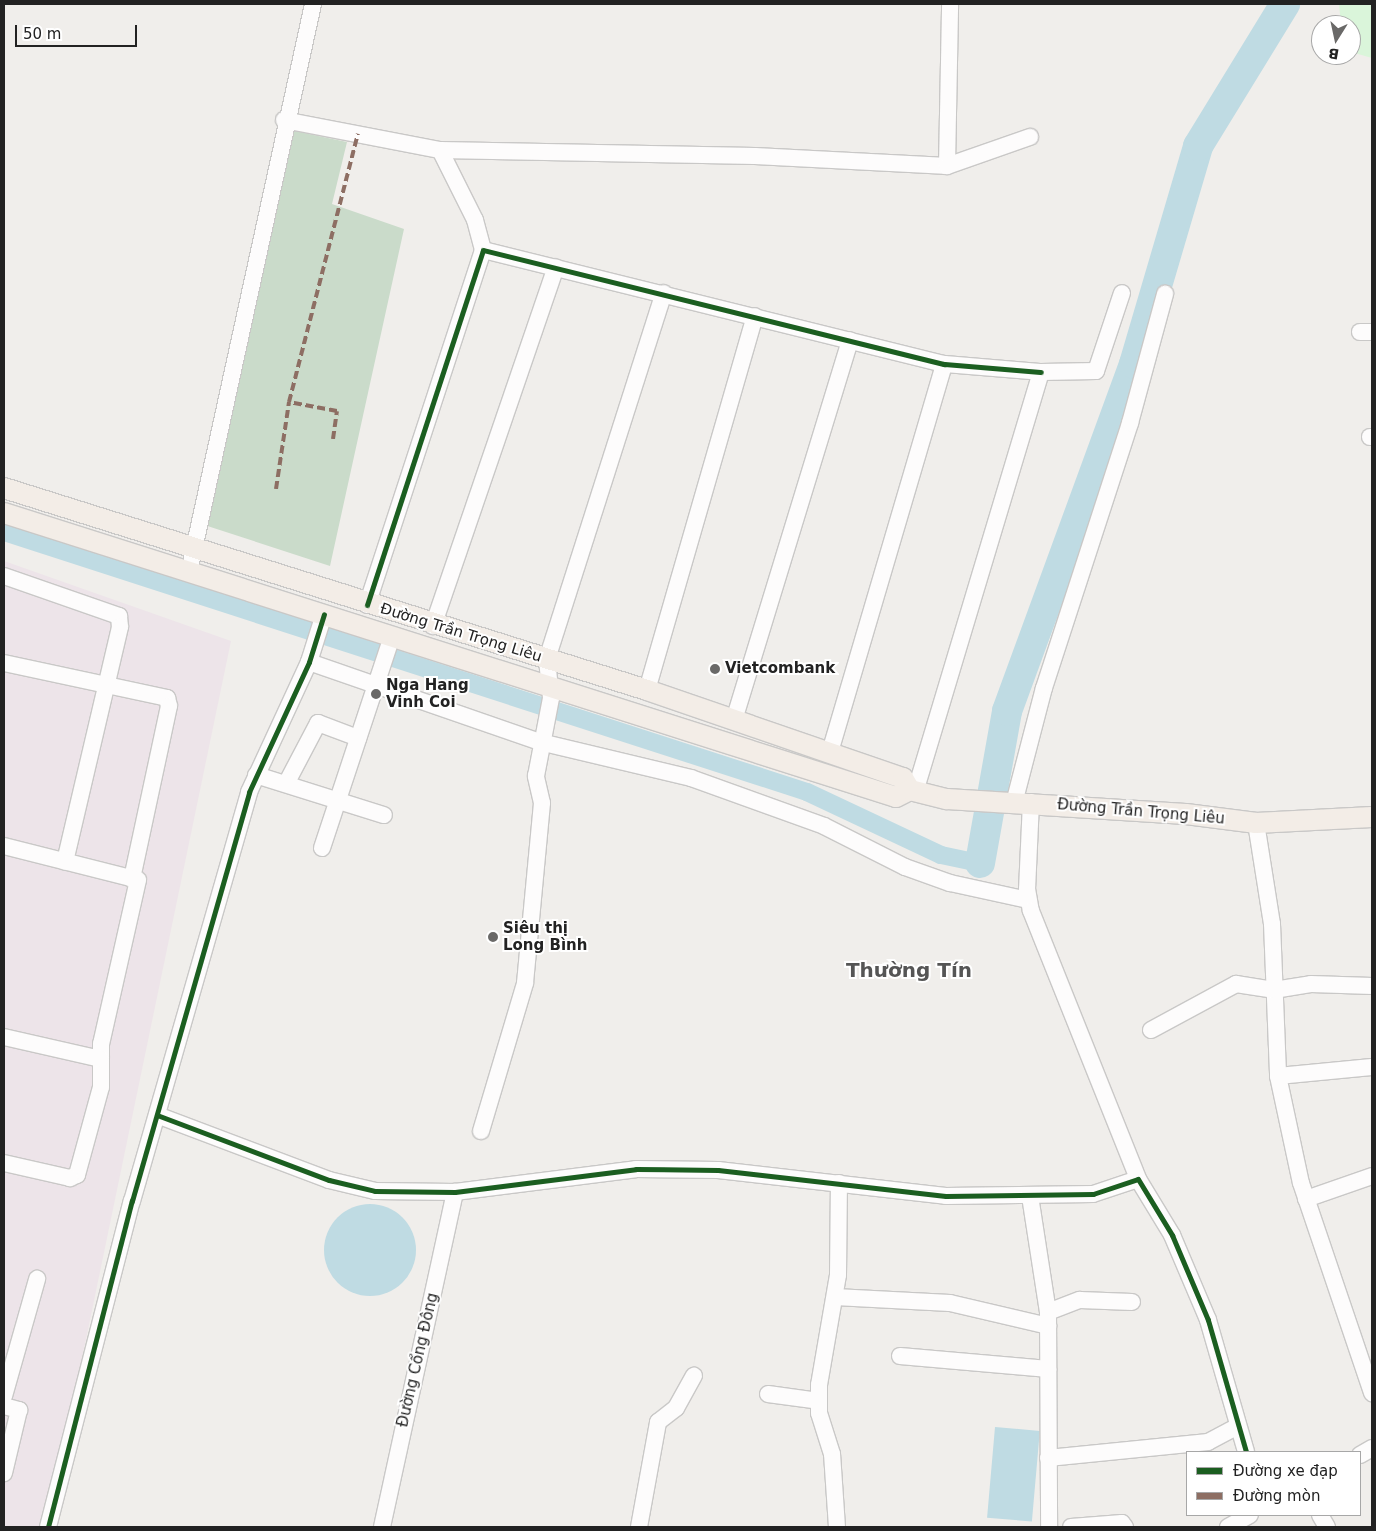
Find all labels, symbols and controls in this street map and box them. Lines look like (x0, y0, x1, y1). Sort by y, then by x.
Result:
scale bar (18, 15, 140, 47)
north arrow (1311, 15, 1361, 65)
text: 50 m (23, 25, 61, 43)
text: B (1327, 45, 1340, 63)
street label: Đường Trần Trọng Liêu (378, 600, 544, 666)
place label: Vietcombank (725, 660, 835, 678)
marker: Vietcombank (709, 663, 721, 675)
place label: Nga Hang Vinh Coi (386, 676, 469, 711)
marker: Nga Hang Vinh Coi (370, 688, 382, 700)
street label: Đường Trần Trọng Liêu (1057, 796, 1225, 828)
place label: Siêu thị Long Bình (503, 919, 587, 954)
marker: Siêu thị Long Bình (487, 931, 499, 943)
district label: Thường Tín (846, 958, 972, 982)
street label: Đường Cổng Đông (394, 1291, 442, 1429)
legend (1186, 1451, 1361, 1516)
text: Đường xe đạp (1233, 1462, 1338, 1480)
text: Đường mòn (1233, 1487, 1320, 1505)

